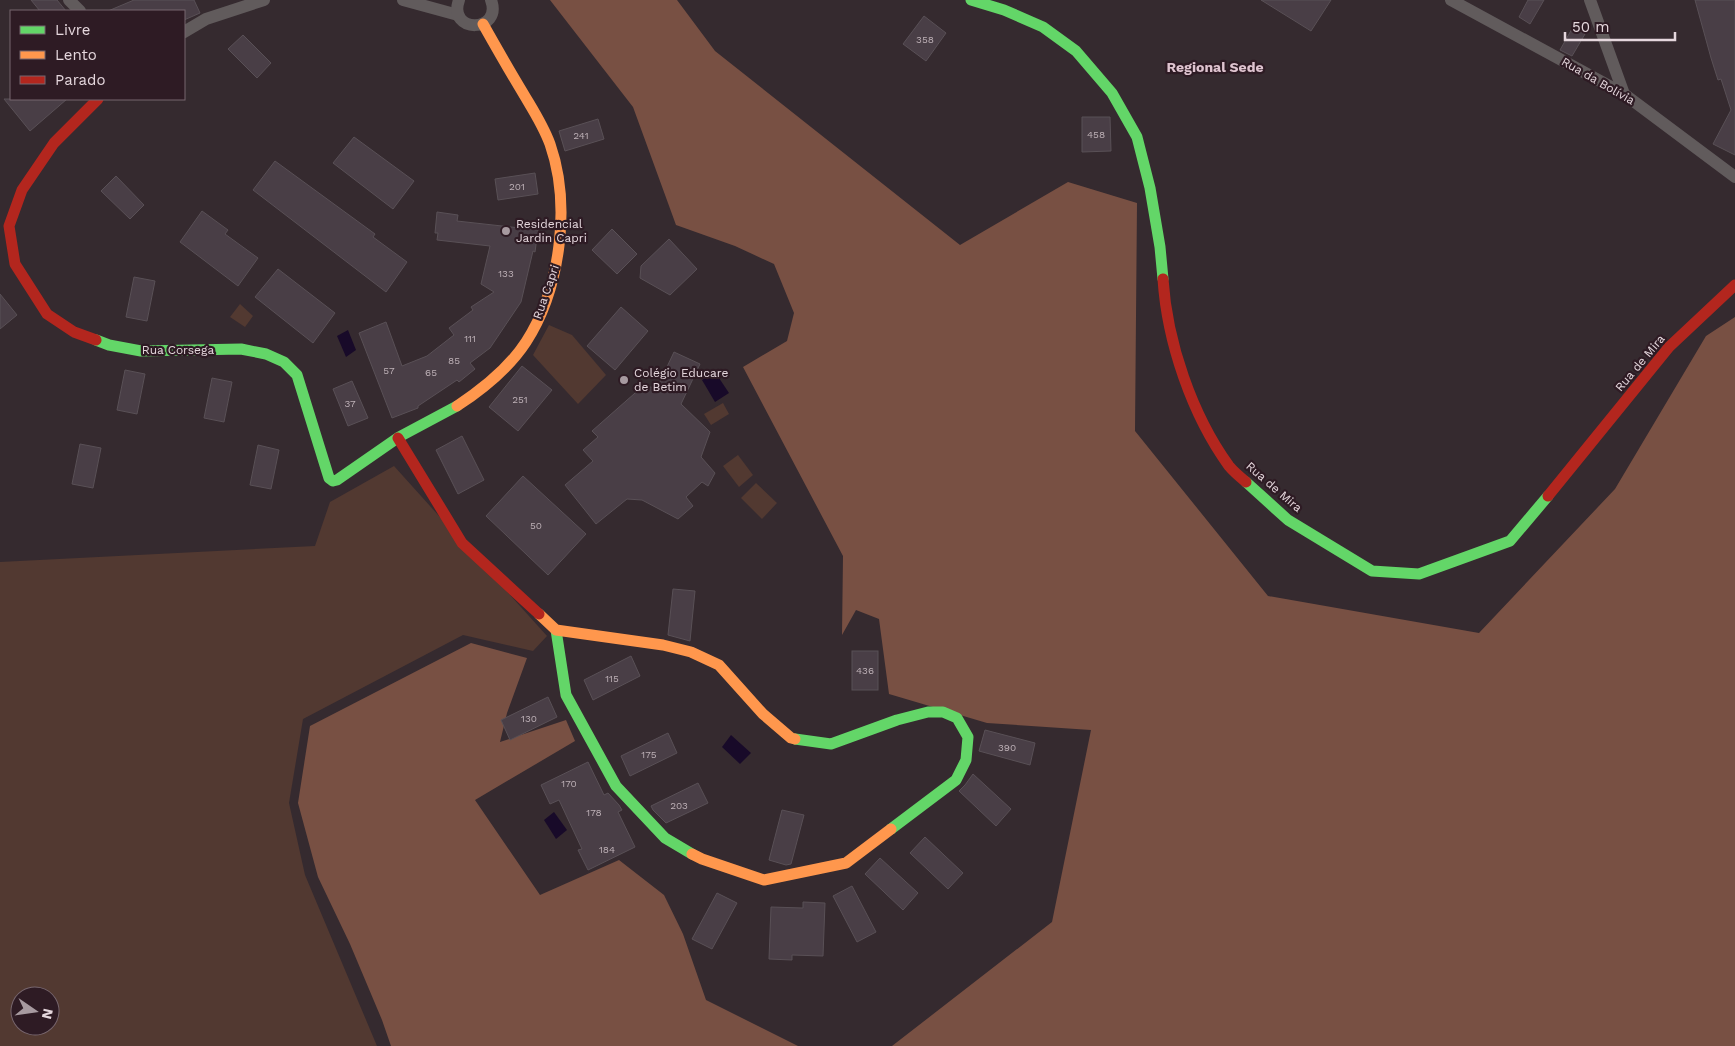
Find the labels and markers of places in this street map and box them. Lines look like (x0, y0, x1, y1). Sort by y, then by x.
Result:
place label: Residencial Jardin Capri (516, 217, 587, 245)
marker: Residencial Jardin Capri (500, 225, 512, 237)
place label: Colégio Educare de Betim (634, 366, 728, 394)
marker: Colégio Educare de Betim (618, 374, 630, 386)

